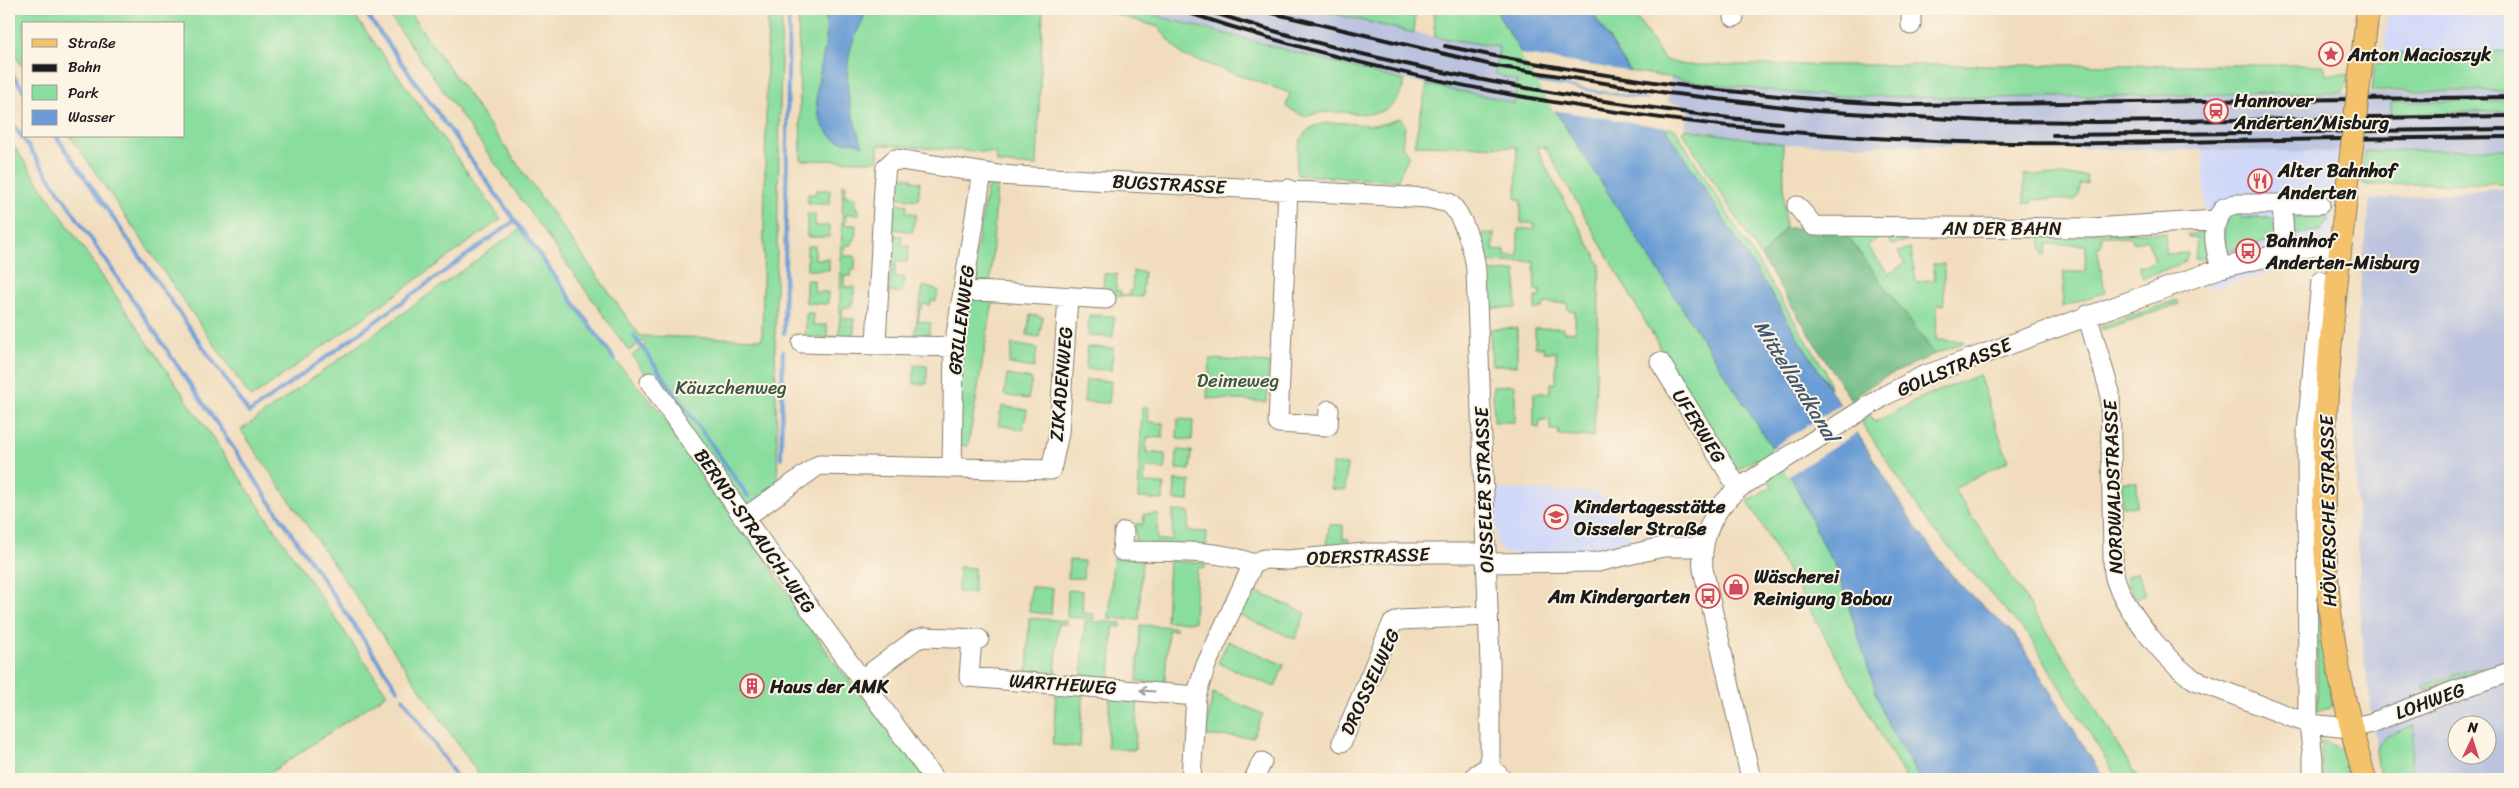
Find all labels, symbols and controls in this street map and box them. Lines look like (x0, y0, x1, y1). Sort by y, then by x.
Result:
legend (22, 22, 185, 138)
text: Straße (68, 30, 116, 56)
place label: Anton Macioszyk (2347, 38, 2492, 71)
place icon: Anton Macioszyk (2318, 41, 2344, 67)
text: Bahn (68, 54, 101, 80)
text: Park (68, 80, 99, 106)
place label: Hannover Anderten/Misburg (2233, 84, 2390, 139)
station icon: Hannover Anderten/Misburg (2203, 98, 2229, 124)
text: Wasser (68, 104, 116, 130)
place label: Alter Bahnhof Anderten (2277, 154, 2400, 209)
street label: BUGSTRASSE (1111, 165, 1228, 204)
restaurant icon: Alter Bahnhof Anderten (2247, 168, 2273, 194)
street label: AN DER BAHN (1941, 212, 2062, 245)
place label: Bahnhof Anderten-Misburg (2265, 224, 2420, 279)
bus stop icon: Bahnhof Anderten-Misburg (2235, 238, 2261, 264)
street label: GRILLENWEG (938, 263, 984, 377)
water label: Mittellandkanal (1744, 313, 1850, 453)
street label: ZIKADENWEG (1040, 325, 1082, 443)
street label: GOLLSTRASSE (1891, 327, 2018, 406)
park label: Deimeweg (1197, 364, 1279, 397)
park label: Käuzchenweg (675, 371, 787, 404)
street label: UFERWEG (1663, 382, 1735, 470)
street label: NORDWALDSTRASSE (2093, 398, 2133, 575)
street label: OISSELER STRASSE (1465, 405, 1503, 574)
street label: HÖVERSCHE STRASSE (2310, 413, 2346, 607)
street label: BERND-STRAUCH-WEG (685, 441, 825, 621)
place label: Kindertagesstätte Oisseler Straße (1573, 490, 1726, 545)
school or university icon: Kindertagesstätte Oisseler Straße (1543, 504, 1569, 530)
street label: ODERSTRASSE (1306, 537, 1431, 575)
place label: Wäscherei Reinigung Bobou (1753, 560, 1893, 615)
shop icon: Wäscherei Reinigung Bobou (1723, 574, 1749, 600)
place label: Am Kindergarten (1547, 580, 1691, 613)
bus stop icon: Am Kindergarten (1695, 583, 1721, 609)
street label: DROSSELWEG (1331, 623, 1409, 741)
street label: WARTHEWEG (1008, 664, 1118, 704)
place label: Haus der AMK (769, 670, 890, 703)
building icon: Haus der AMK (739, 673, 765, 699)
street label: LOHWEG (2390, 673, 2470, 729)
one-way arrow (1140, 686, 1156, 695)
text: N (2466, 715, 2479, 740)
north arrow (2446, 716, 2496, 766)

